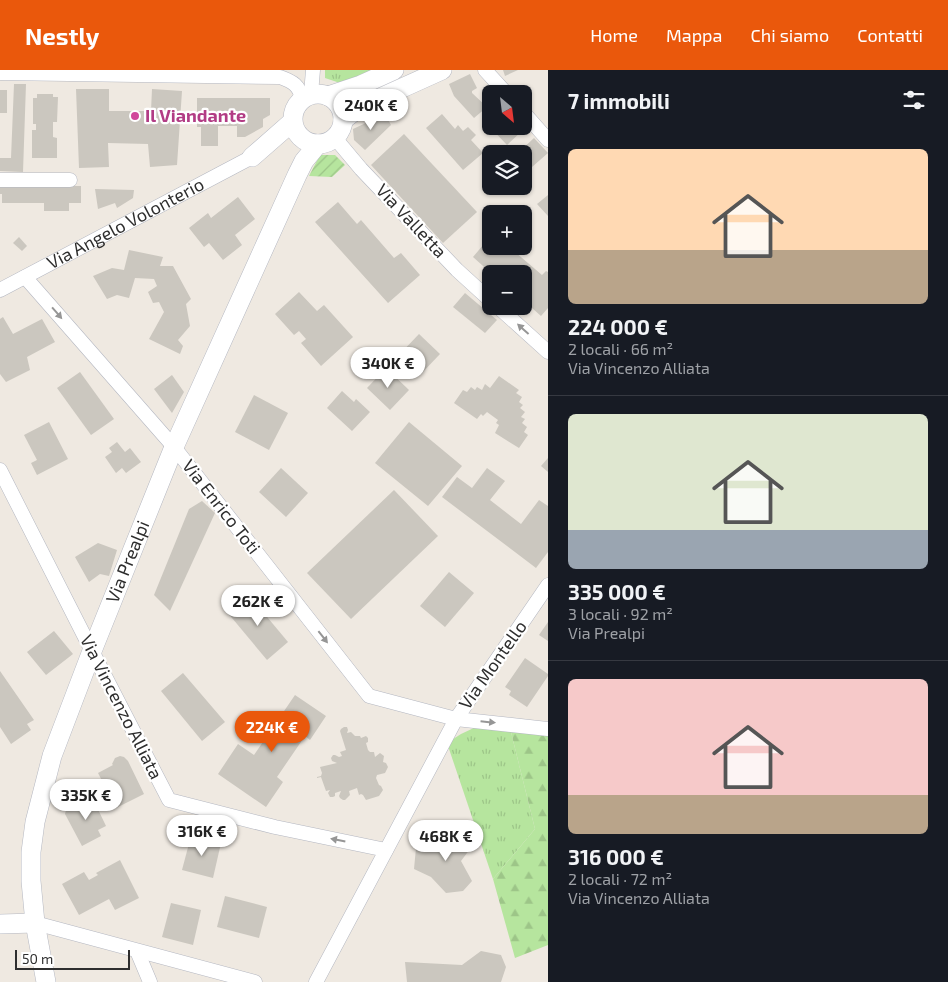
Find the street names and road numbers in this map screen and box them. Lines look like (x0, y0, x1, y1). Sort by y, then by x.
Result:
street label: Via Angelo Volonterio (43, 172, 207, 273)
street label: Via Valletta (372, 179, 452, 262)
street label: Via Enrico Toti (178, 455, 266, 558)
street label: Via Prealpi (100, 517, 153, 606)
street label: Via Montello (454, 616, 531, 713)
street label: Via Vincenzo Alliata (76, 630, 168, 783)

